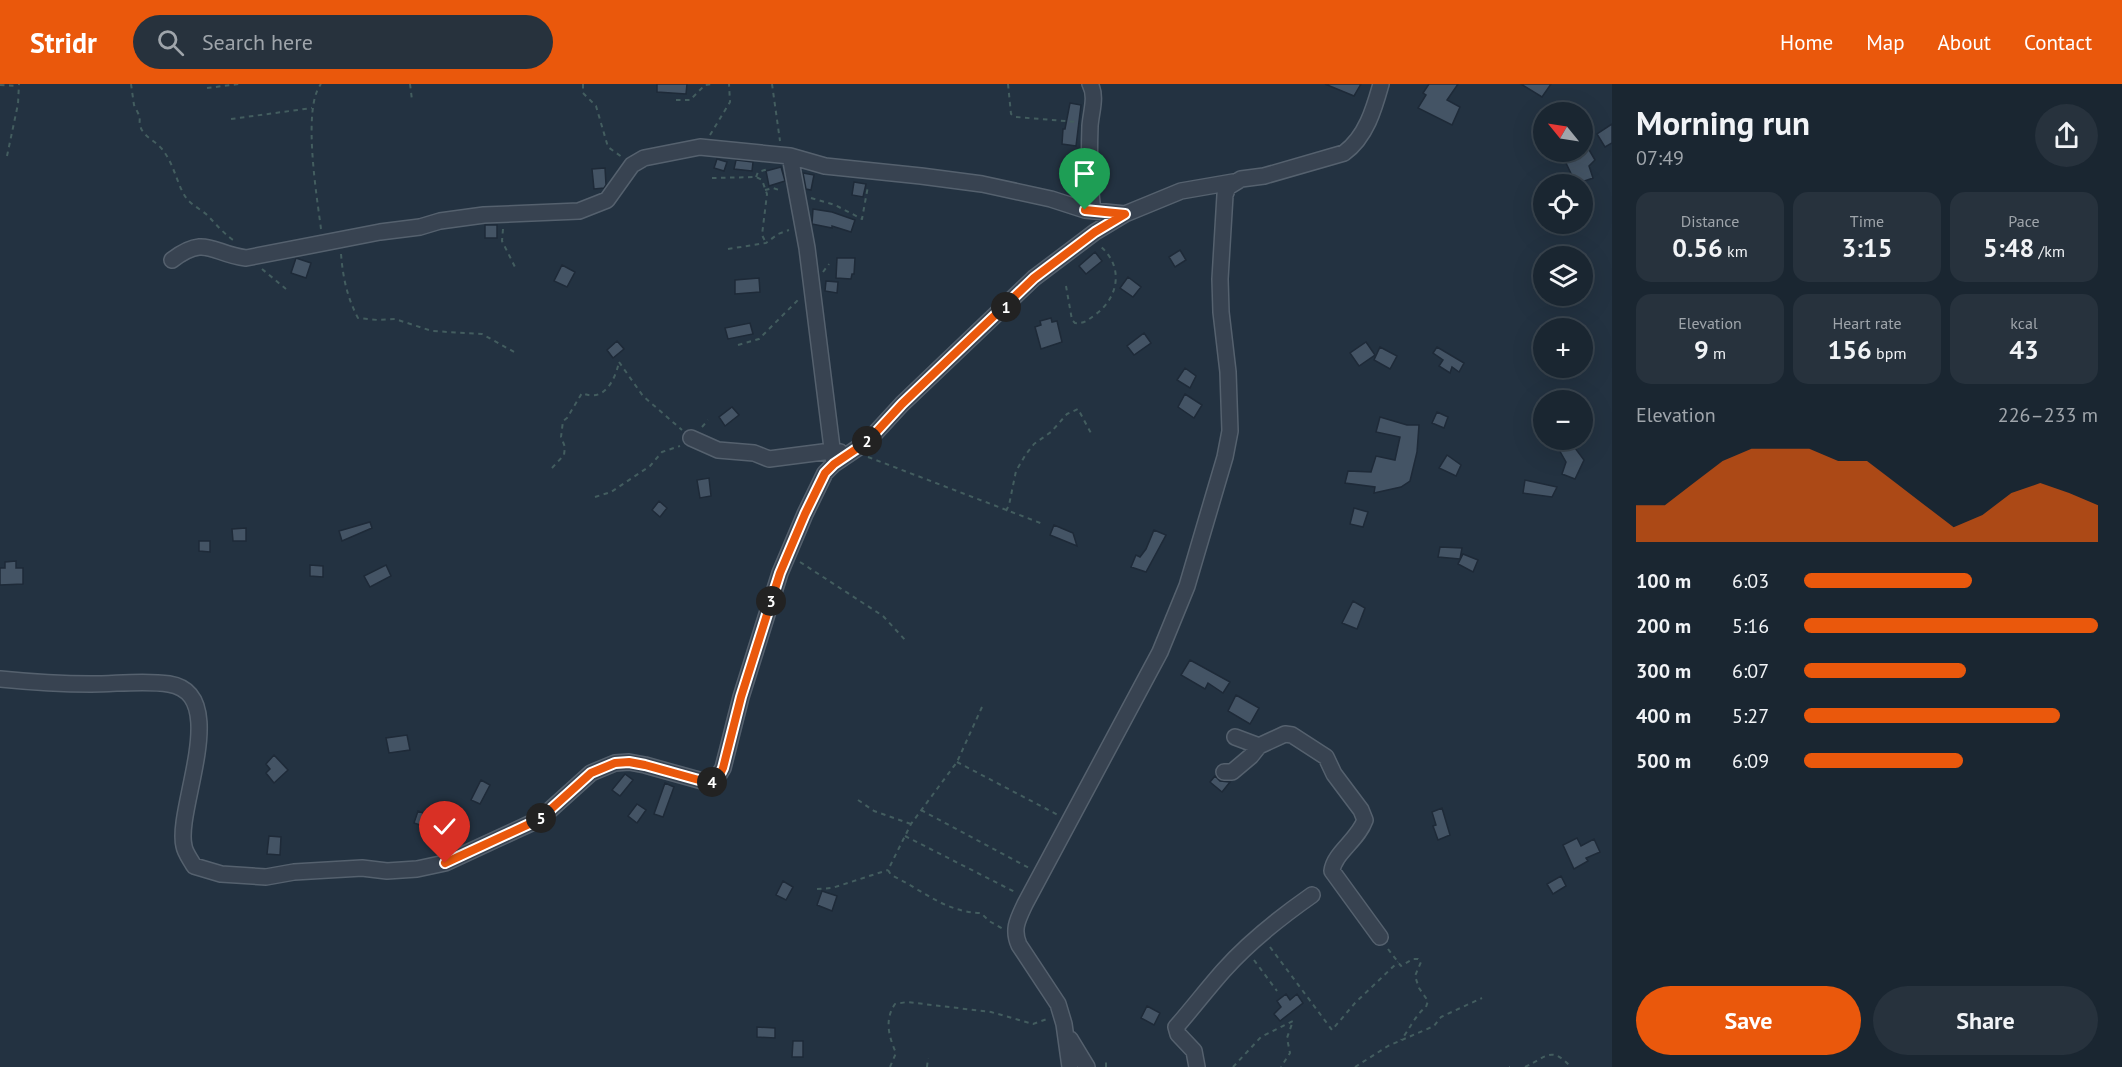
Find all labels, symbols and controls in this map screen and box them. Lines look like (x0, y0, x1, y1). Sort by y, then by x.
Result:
search box (133, 15, 553, 69)
text: Stridr (30, 24, 97, 61)
icon: search (154, 26, 187, 59)
text: Search here (202, 28, 313, 56)
text: Home (1780, 29, 1833, 56)
text: Map (1866, 29, 1905, 56)
text: About (1938, 29, 1991, 56)
text: Contact (2024, 29, 2092, 56)
text: Morning run (1636, 101, 1810, 144)
north arrow (1533, 102, 1593, 162)
map controls (1533, 102, 1593, 450)
button: share (2035, 104, 2098, 167)
text: 07:49 (1636, 145, 1684, 171)
pin (1059, 148, 1110, 210)
icon: arrive (1068, 157, 1101, 190)
button: locate (1533, 174, 1593, 234)
text: Distance (1681, 211, 1739, 231)
text: Time (1850, 211, 1884, 231)
text: Pace (2008, 211, 2040, 231)
text: 0.56 (1672, 231, 1723, 264)
text: 3:15 (1841, 231, 1893, 264)
text: 5:48 (1983, 231, 2034, 264)
text: km (1723, 241, 1748, 261)
text: /km (2034, 241, 2065, 261)
button: layers (1533, 246, 1593, 306)
pin: 1 (991, 292, 1021, 322)
text: 1 (1001, 297, 1011, 317)
text: Elevation (1678, 313, 1742, 333)
text: Heart rate (1832, 313, 1902, 333)
text: kcal (2010, 313, 2038, 333)
button: + (1533, 318, 1593, 378)
text: 9 (1694, 333, 1709, 366)
text: 156 (1828, 333, 1872, 366)
text: 43 (2009, 333, 2039, 366)
text: m (1709, 343, 1726, 363)
text: bpm (1872, 343, 1906, 363)
button: − (1533, 390, 1593, 450)
text: Elevation (1636, 402, 1716, 428)
text: 226–233 m (1998, 402, 2098, 428)
pin: 2 (852, 426, 882, 456)
text: 2 (862, 431, 872, 451)
text: 100 m (1636, 568, 1691, 594)
text: 6:03 (1732, 568, 1769, 594)
pin: 3 (756, 586, 786, 616)
text: 3 (766, 591, 776, 611)
text: 200 m (1636, 613, 1691, 639)
text: 5:16 (1732, 613, 1769, 639)
text: 300 m (1636, 658, 1691, 684)
text: 6:07 (1732, 658, 1769, 684)
text: 400 m (1636, 703, 1691, 729)
text: 5:27 (1732, 703, 1769, 729)
text: 500 m (1636, 748, 1691, 774)
text: 6:09 (1732, 748, 1769, 774)
pin: 4 (697, 767, 727, 797)
text: 4 (707, 772, 717, 792)
pin (419, 801, 470, 863)
pin: 5 (526, 803, 556, 833)
text: 5 (536, 808, 546, 828)
icon: check (428, 810, 461, 843)
button: Save (1636, 986, 1861, 1055)
button: Share (1873, 986, 2098, 1055)

